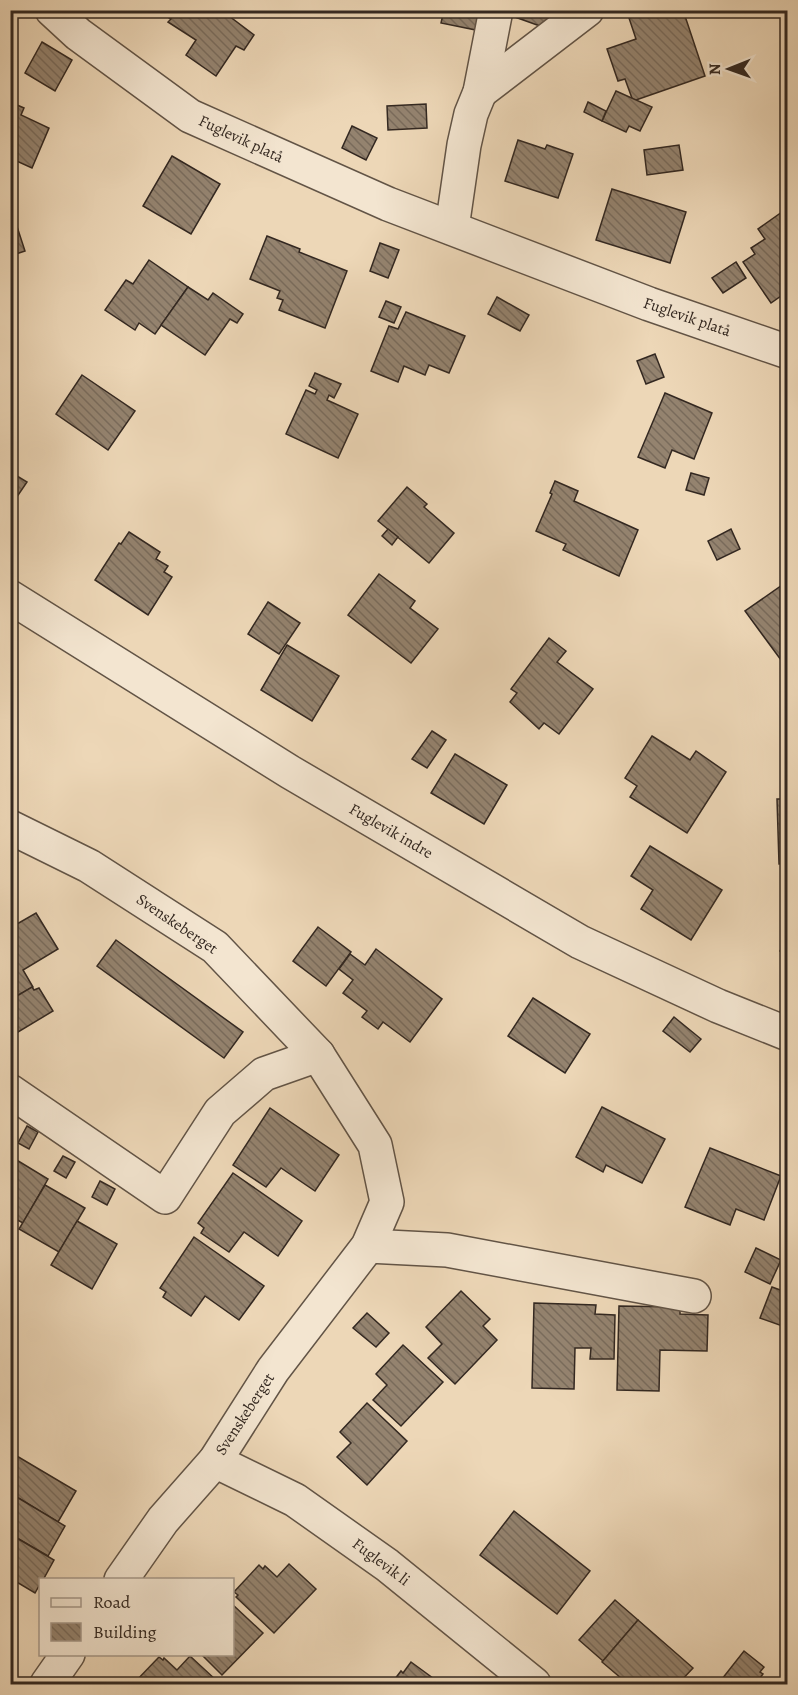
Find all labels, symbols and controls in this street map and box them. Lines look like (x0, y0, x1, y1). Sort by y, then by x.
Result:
north arrow (699, 39, 759, 99)
text: N (704, 63, 726, 75)
street label: Fuglevik platå (195, 110, 287, 168)
street label: Fuglevik platå (640, 292, 734, 342)
street label: Fuglevik indre (345, 798, 437, 864)
street label: Svenskeberget (132, 889, 222, 959)
street label: Svenskeberget (210, 1369, 280, 1459)
street label: Fuglevik li (348, 1533, 414, 1591)
legend (39, 1578, 234, 1656)
text: Road (93, 1590, 131, 1614)
text: Building (93, 1620, 157, 1644)

